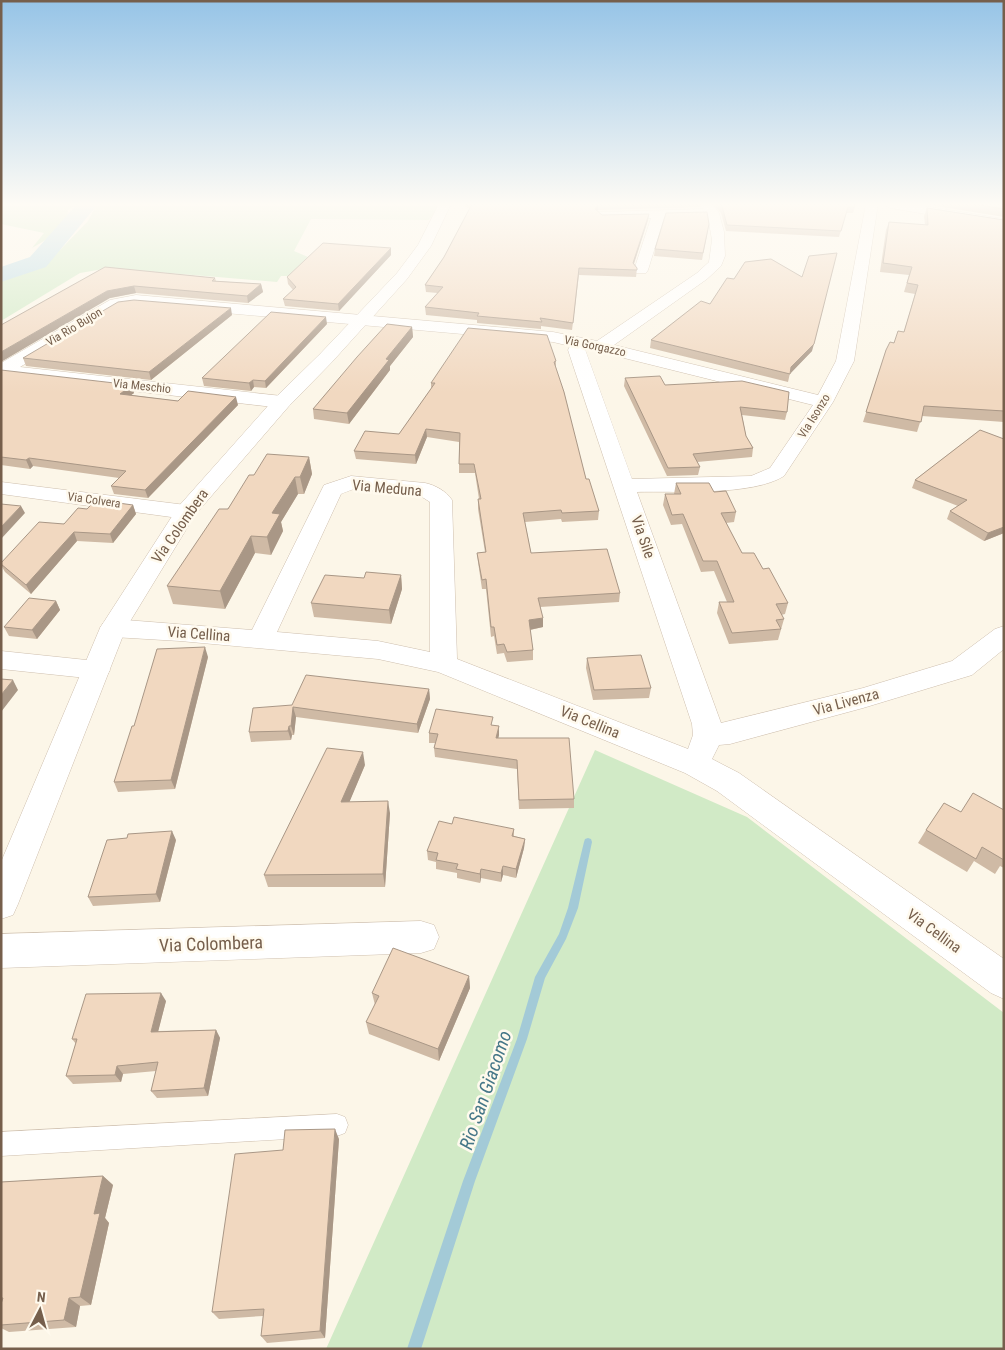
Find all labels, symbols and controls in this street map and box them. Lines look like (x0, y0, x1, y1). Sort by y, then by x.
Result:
street label: Via Rio Bujon (43, 305, 105, 349)
street label: Via Gorgazzo (563, 333, 627, 359)
street label: Via Meschio (112, 376, 172, 396)
street label: Via Isonzo (795, 391, 833, 441)
street label: Via Meduna (351, 476, 423, 500)
street label: Via Colombera (148, 485, 212, 567)
street label: Via Colvera (67, 489, 122, 511)
street label: Via Sile (627, 513, 659, 561)
street label: Via Cellina (167, 623, 231, 645)
street label: Via Livenza (811, 685, 881, 719)
street label: Via Cellina (558, 702, 622, 742)
street label: Via Cellina (903, 905, 965, 957)
street label: Via Colombera (159, 931, 263, 956)
water label: Rio San Giacomo (454, 1028, 517, 1153)
north arrow (15, 1285, 65, 1335)
text: N (36, 1289, 46, 1305)

